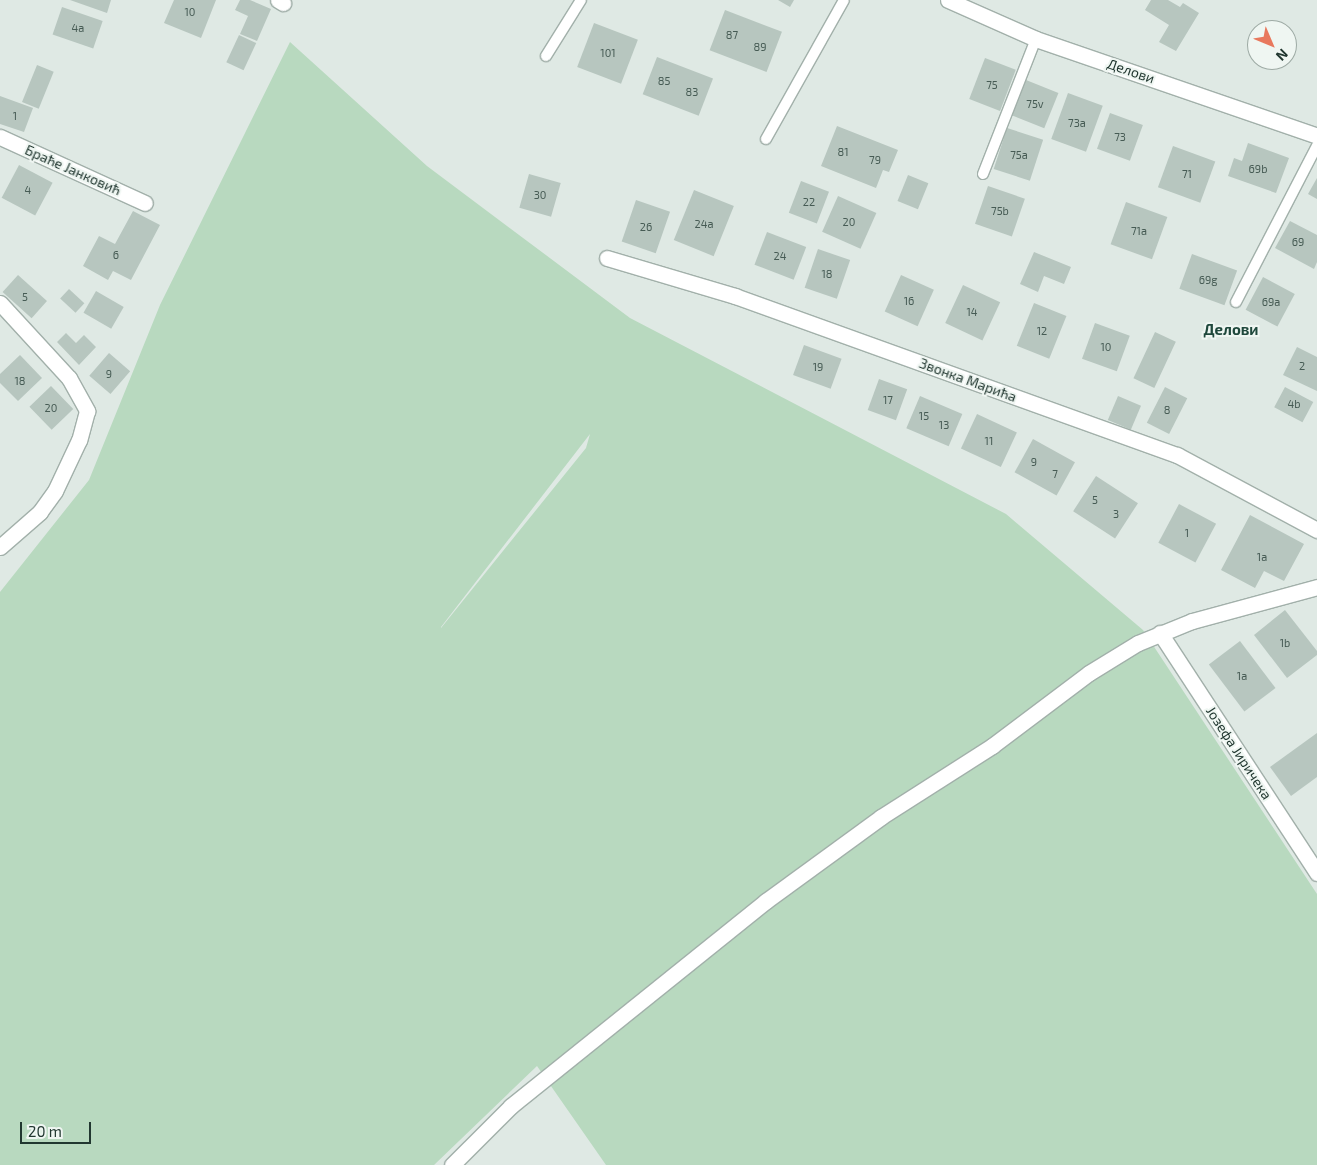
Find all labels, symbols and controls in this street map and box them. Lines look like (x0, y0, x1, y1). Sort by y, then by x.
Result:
house number: 10 (184, 5, 196, 19)
north arrow (1247, 20, 1297, 70)
house number: 4a (72, 21, 84, 35)
house number: 87 (726, 28, 738, 42)
house number: 89 (754, 40, 766, 54)
house number: 101 (600, 46, 616, 60)
text: N (1273, 46, 1292, 65)
street label: Делови (1105, 55, 1157, 87)
house number: 85 (658, 74, 670, 88)
house number: 75 (986, 78, 998, 92)
house number: 83 (686, 85, 698, 99)
house number: 75v (1026, 97, 1044, 111)
house number: 1 (13, 109, 17, 123)
house number: 73a (1068, 116, 1086, 130)
house number: 73 (1114, 130, 1126, 144)
street label: Браће Јанковић (22, 141, 124, 199)
house number: 81 (837, 145, 849, 159)
house number: 75a (1010, 148, 1028, 162)
house number: 79 (869, 153, 881, 167)
house number: 69b (1249, 162, 1267, 176)
house number: 71 (1182, 167, 1192, 181)
house number: 4 (25, 183, 31, 197)
house number: 30 (534, 188, 546, 202)
house number: 22 (803, 195, 815, 209)
house number: 75b (991, 204, 1009, 218)
house number: 20 (843, 215, 855, 229)
house number: 24a (695, 217, 713, 231)
house number: 26 (640, 220, 652, 234)
house number: 71a (1131, 224, 1147, 238)
house number: 69 (1292, 235, 1304, 249)
house number: 6 (113, 248, 119, 262)
house number: 24 (774, 249, 786, 263)
house number: 18 (821, 267, 833, 281)
house number: 69g (1199, 273, 1217, 287)
house number: 5 (22, 290, 28, 304)
house number: 16 (904, 294, 914, 308)
house number: 69a (1262, 295, 1280, 309)
house number: 14 (966, 305, 978, 319)
district label: Делови (1203, 321, 1259, 339)
house number: 12 (1037, 324, 1047, 338)
house number: 10 (1100, 340, 1112, 354)
street label: Звонка Марића (917, 355, 1019, 405)
house number: 2 (1299, 359, 1305, 373)
house number: 19 (813, 360, 823, 374)
house number: 9 (106, 367, 112, 381)
house number: 18 (14, 374, 26, 388)
house number: 17 (883, 393, 893, 407)
house number: 4b (1287, 397, 1301, 411)
house number: 20 (45, 401, 57, 415)
house number: 8 (1164, 403, 1170, 417)
house number: 15 (919, 409, 929, 423)
house number: 13 (939, 418, 949, 432)
house number: 11 (985, 434, 993, 448)
house number: 9 (1031, 455, 1037, 469)
house number: 7 (1052, 467, 1058, 481)
house number: 5 (1092, 493, 1098, 507)
house number: 3 (1113, 507, 1119, 521)
house number: 1 (1185, 526, 1189, 540)
house number: 1a (1257, 550, 1267, 564)
house number: 1b (1280, 636, 1290, 650)
house number: 1a (1237, 669, 1247, 683)
street label: Јозефа Јиричека (1203, 703, 1275, 803)
scale bar (22, 1112, 94, 1144)
text: 20 m (28, 1122, 62, 1140)

